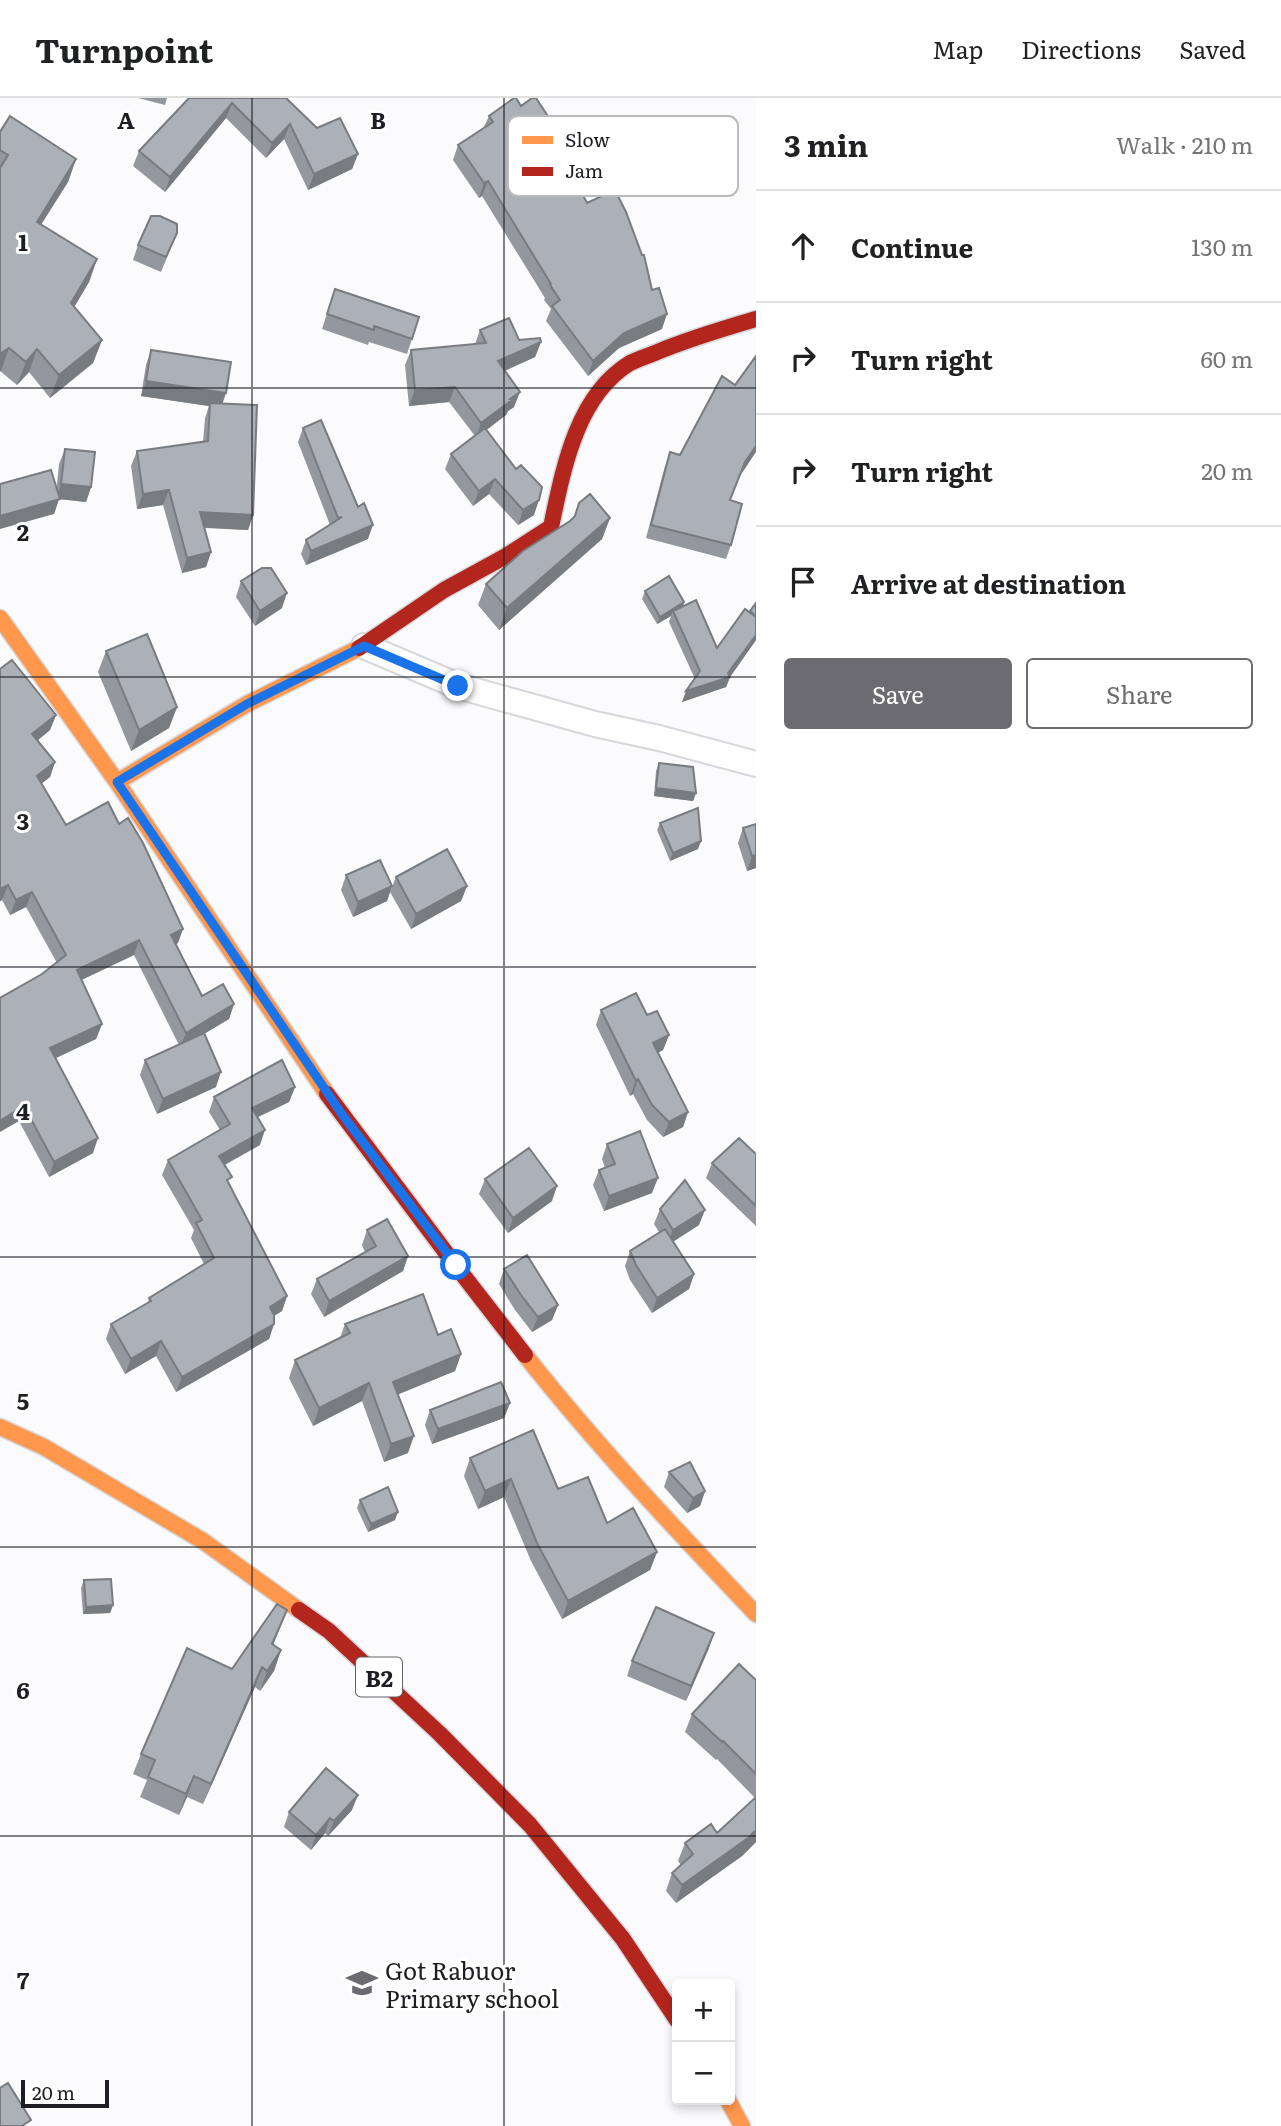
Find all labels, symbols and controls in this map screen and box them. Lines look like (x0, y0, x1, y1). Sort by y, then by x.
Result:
text: Turnpoint (35, 24, 213, 73)
text: Map (932, 31, 983, 66)
text: Directions (1021, 31, 1141, 66)
text: Saved (1179, 31, 1246, 66)
text: A (117, 102, 135, 136)
text: B (370, 102, 386, 136)
legend (508, 116, 738, 196)
text: 3 min (784, 122, 868, 166)
text: Slow (565, 125, 610, 153)
text: Walk · 210 m (1116, 127, 1253, 161)
text: Jam (565, 156, 603, 184)
text: 1 (18, 224, 28, 258)
icon: ahead (784, 227, 822, 265)
text: Continue (851, 227, 973, 266)
text: 130 m (1191, 229, 1253, 263)
icon: right (784, 339, 822, 377)
text: Turn right (851, 339, 993, 378)
text: 60 m (1200, 341, 1253, 375)
icon: right (784, 451, 822, 489)
text: Turn right (851, 451, 993, 490)
text: 20 m (1201, 453, 1253, 487)
text: 2 (17, 514, 29, 548)
icon: arrive (784, 563, 822, 601)
text: Arrive at destination (851, 563, 1126, 602)
button: Save (784, 658, 1012, 729)
button: Share (1026, 658, 1253, 729)
route end (442, 670, 473, 701)
text: 3 (17, 803, 29, 837)
text: 4 (16, 1093, 30, 1127)
route start (440, 1249, 471, 1280)
text: 5 (17, 1383, 29, 1417)
road number: B2 (356, 1658, 402, 1696)
text: 6 (16, 1672, 30, 1706)
place label: Got Rabuor Primary school (385, 1952, 559, 2015)
text: 7 (17, 1962, 30, 1996)
school or university icon: Got Rabuor Primary school (345, 1966, 379, 2000)
map controls (672, 1979, 735, 2105)
button: + (672, 1979, 735, 2042)
button: − (672, 2042, 735, 2105)
scale bar (21, 2077, 108, 2109)
text: 20 m (32, 2078, 75, 2106)

